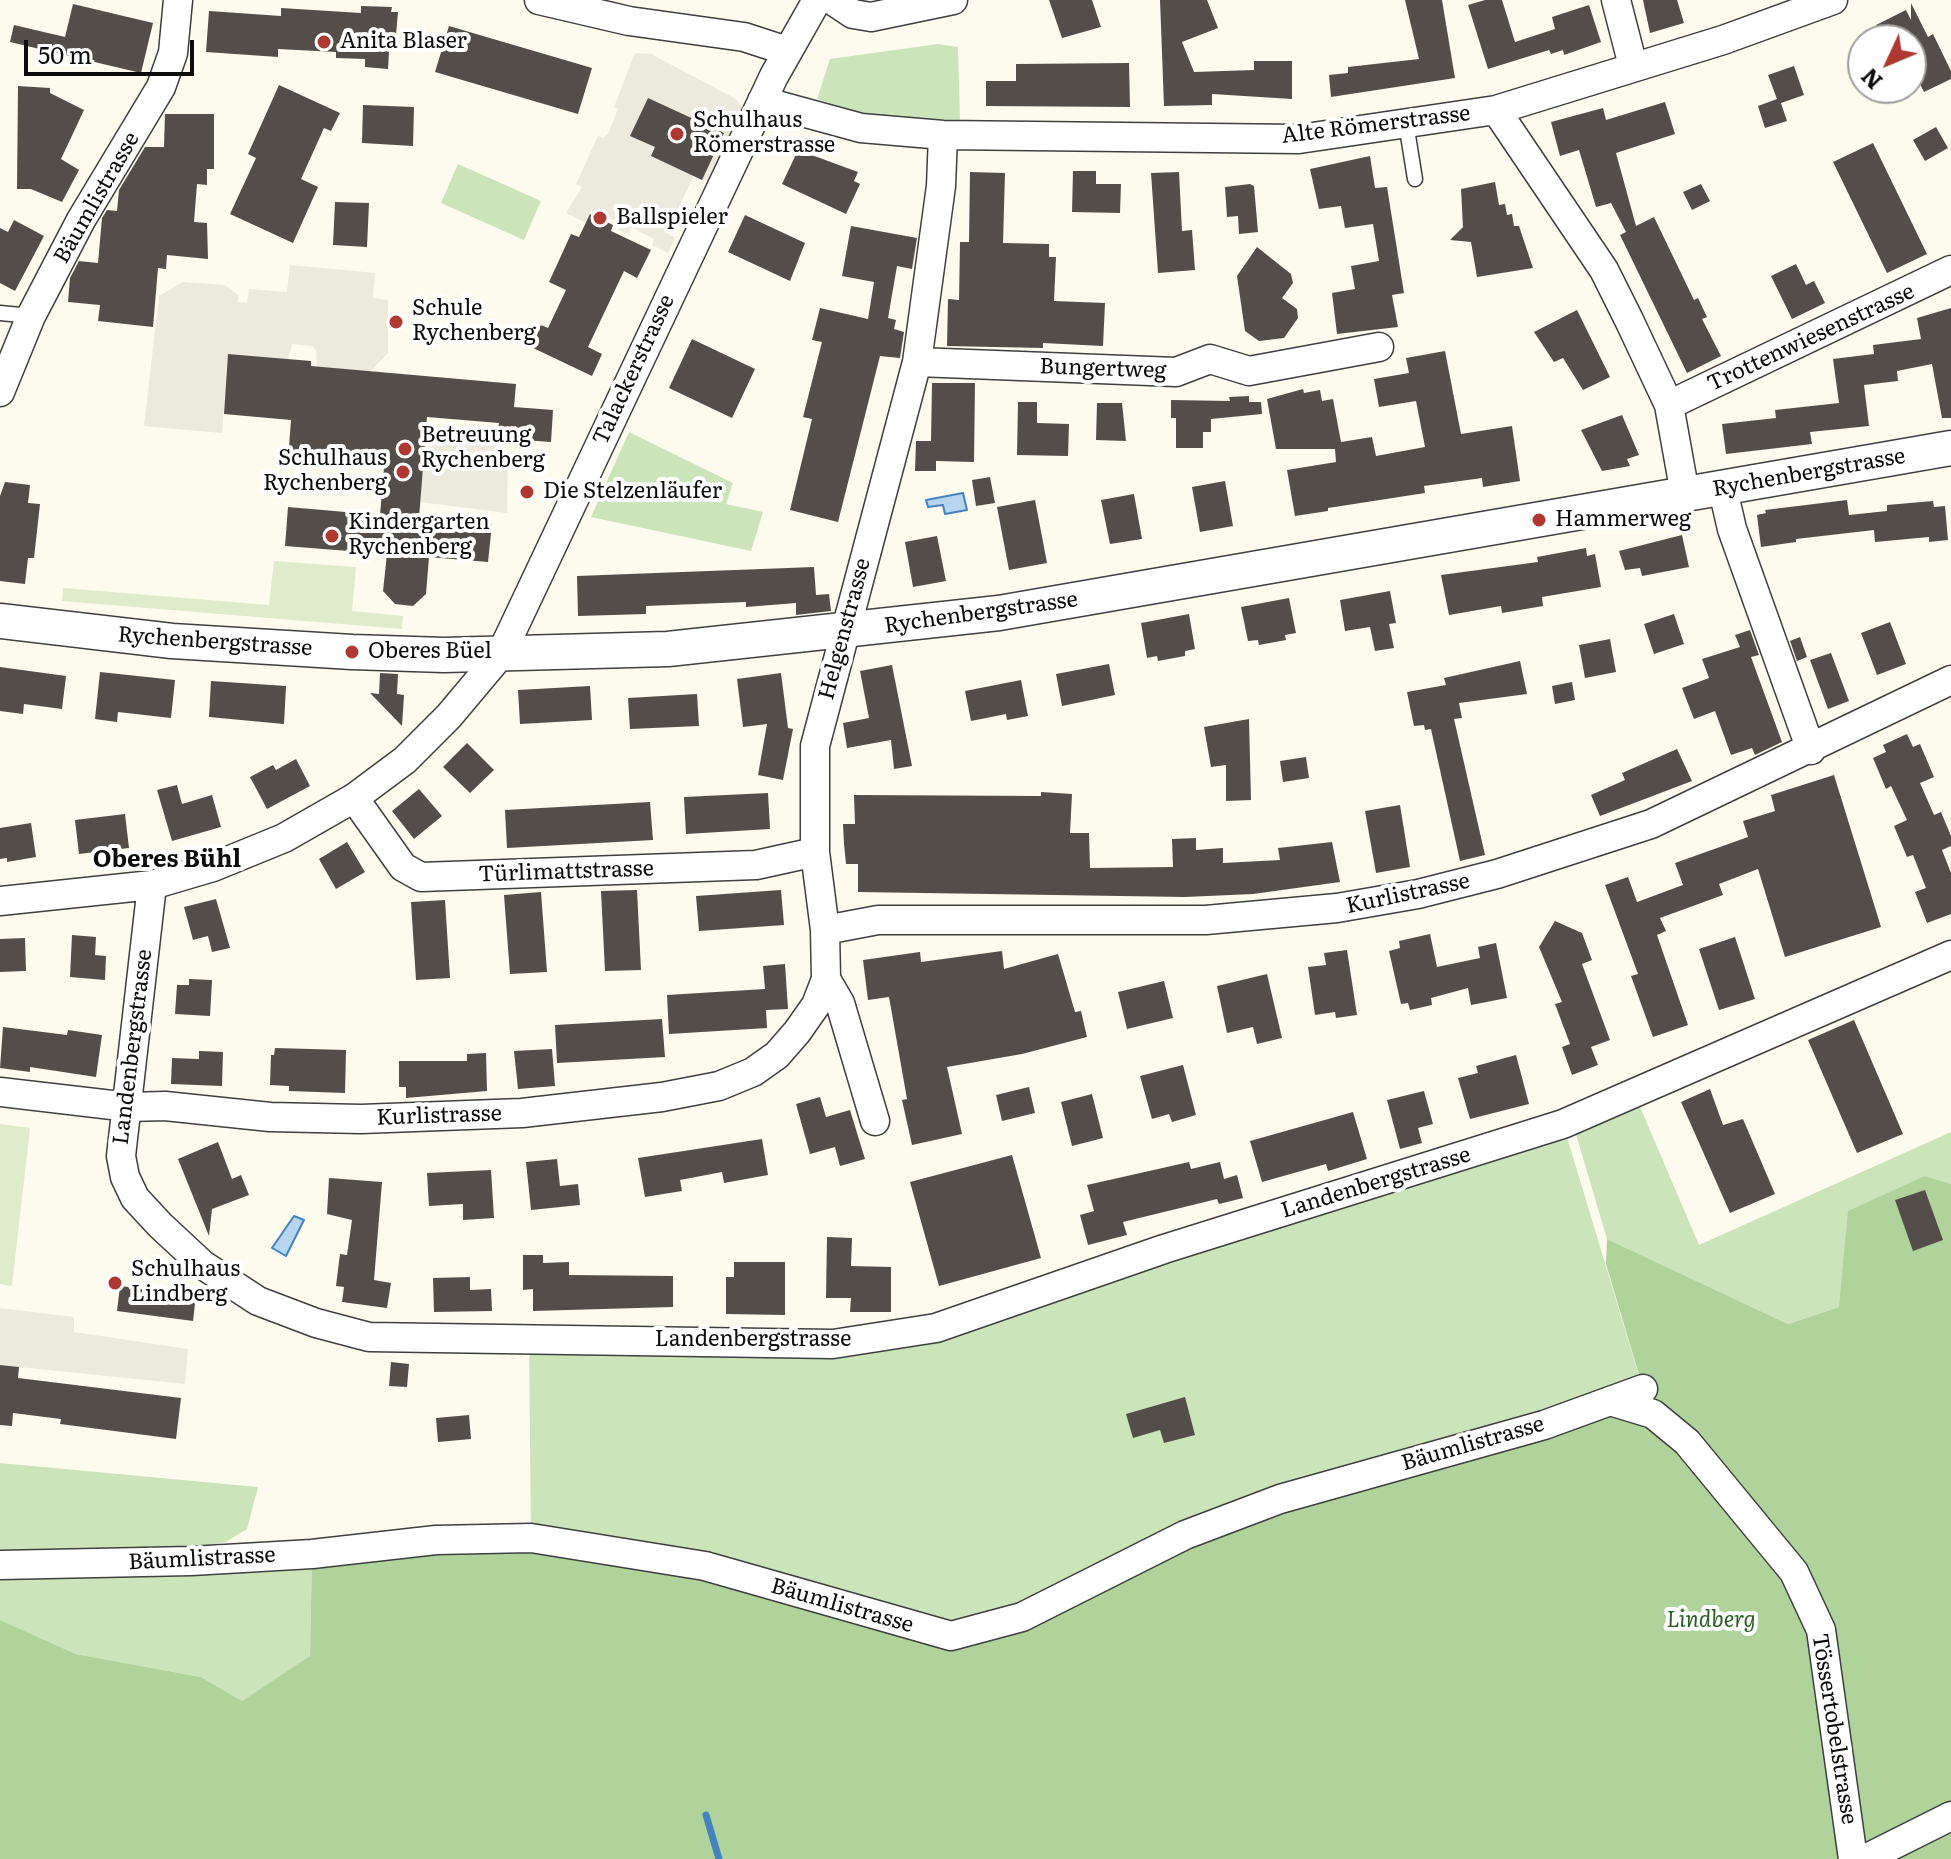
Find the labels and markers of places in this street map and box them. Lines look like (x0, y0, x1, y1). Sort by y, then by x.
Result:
place label: Anita Blaser (340, 29, 467, 55)
marker: Anita Blaser (315, 33, 333, 51)
place label: Schulhaus Römerstrasse (693, 108, 835, 160)
marker: Schulhaus Römerstrasse (668, 125, 686, 143)
place label: Ballspieler (616, 205, 728, 231)
marker: Ballspieler (591, 209, 609, 227)
place label: Schule Rychenberg (412, 296, 536, 348)
marker: Schule Rychenberg (387, 313, 405, 331)
place label: Betreuung Rychenberg (421, 423, 545, 474)
marker: Betreuung Rychenberg (396, 440, 414, 458)
place label: Schulhaus Rychenberg (263, 446, 387, 498)
marker: Schulhaus Rychenberg (394, 463, 412, 481)
place label: Die Stelzenläufer (543, 479, 722, 505)
marker: Die Stelzenläufer (518, 483, 536, 501)
place label: Hammerweg (1555, 507, 1691, 533)
place label: Kindergarten Rychenberg (348, 510, 490, 562)
marker: Hammerweg (1530, 511, 1548, 529)
marker: Kindergarten Rychenberg (323, 527, 341, 545)
place label: Oberes Büel (368, 639, 492, 665)
marker: Oberes Büel (343, 643, 361, 661)
place label: Schulhaus Lindberg (131, 1257, 240, 1308)
marker: Schulhaus Lindberg (106, 1274, 124, 1292)

